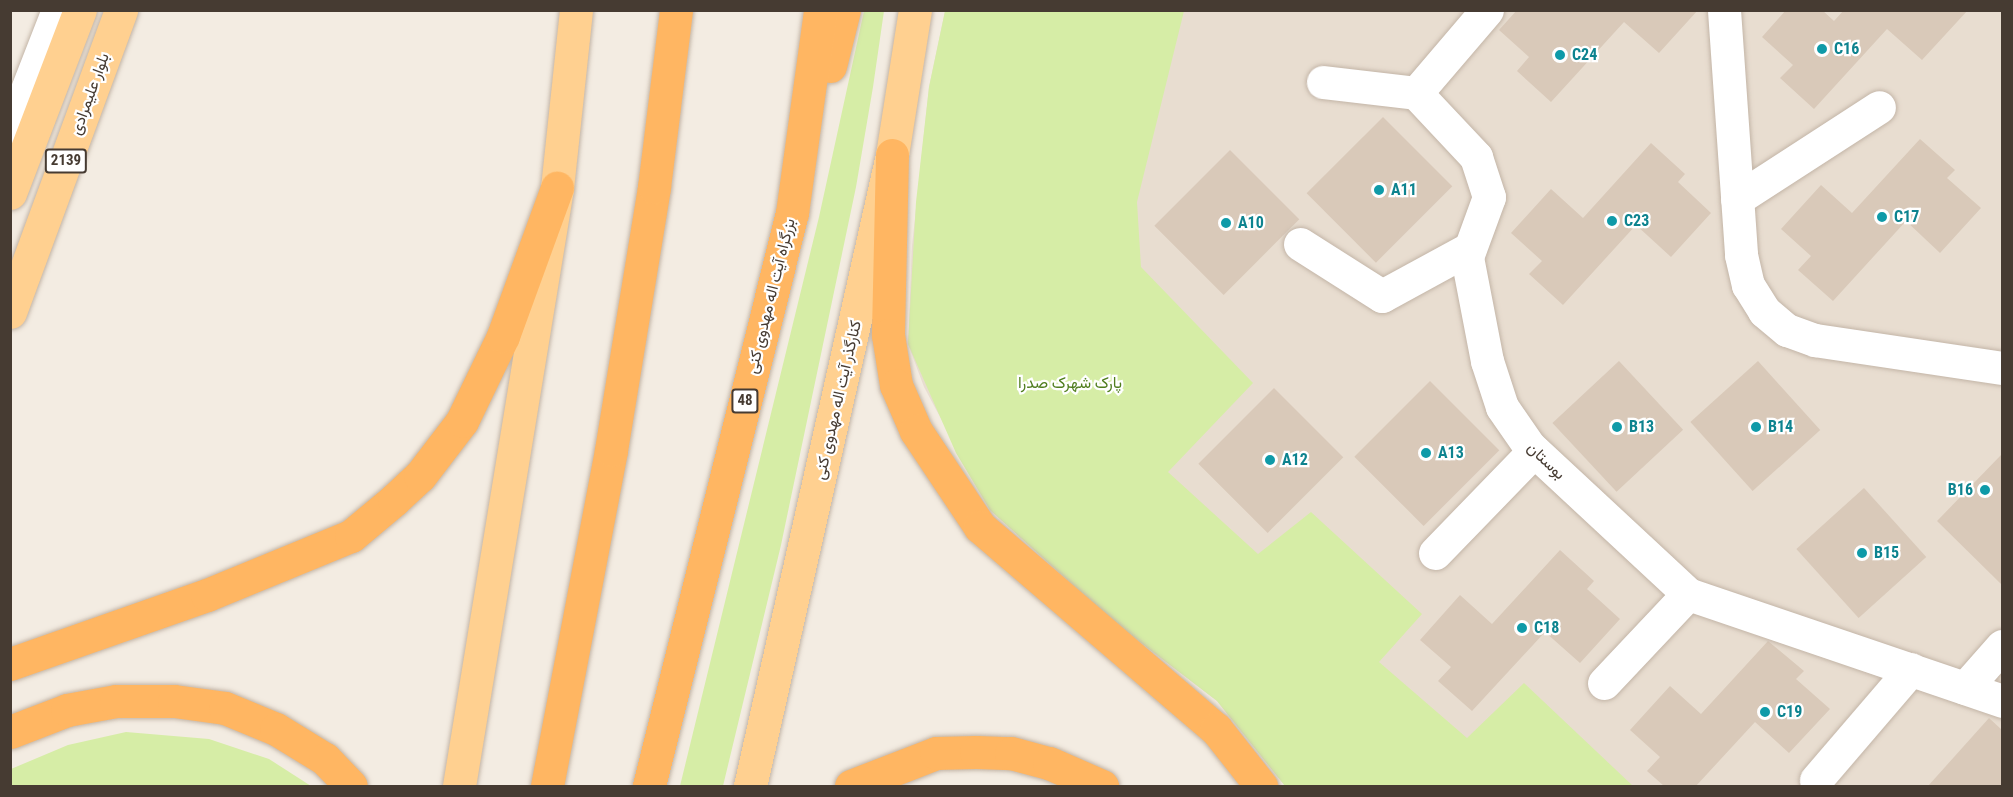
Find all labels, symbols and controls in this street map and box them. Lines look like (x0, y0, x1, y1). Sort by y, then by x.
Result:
place label: C16 (1834, 39, 1859, 59)
marker: C16 (1815, 42, 1829, 56)
place label: C24 (1572, 45, 1597, 65)
marker: C24 (1553, 48, 1567, 62)
street label: بلوار علیمرادی (66, 50, 114, 138)
road number: 2139 (44, 149, 88, 173)
place label: A11 (1391, 180, 1417, 200)
marker: A11 (1372, 183, 1386, 197)
place label: C17 (1894, 207, 1919, 227)
marker: C17 (1875, 210, 1889, 224)
place label: C23 (1624, 211, 1649, 231)
place label: A10 (1238, 213, 1264, 233)
marker: C23 (1605, 214, 1619, 228)
street label: بزرگراه آیت اله مهدوی کنی (742, 216, 800, 376)
marker: A10 (1219, 216, 1233, 230)
street label: کنارگذر آیت اله مهدوی کنی (810, 318, 866, 482)
park label: پارک شهرک صدرا (1018, 373, 1122, 393)
road number: 48 (730, 389, 760, 413)
place label: B13 (1629, 417, 1654, 437)
place label: B14 (1768, 417, 1793, 437)
marker: B13 (1610, 420, 1624, 434)
marker: B14 (1749, 420, 1763, 434)
street label: بوستان (1523, 438, 1569, 484)
place label: A13 (1438, 443, 1464, 463)
marker: A13 (1419, 446, 1433, 460)
place label: A12 (1282, 450, 1308, 470)
marker: A12 (1263, 453, 1277, 467)
place label: B16 (1948, 480, 1973, 500)
marker: B16 (1978, 483, 1992, 497)
place label: B15 (1874, 543, 1899, 563)
marker: B15 (1855, 546, 1869, 560)
place label: C18 (1534, 618, 1559, 638)
marker: C18 (1515, 621, 1529, 635)
place label: C19 (1777, 702, 1802, 722)
marker: C19 (1758, 705, 1772, 719)

